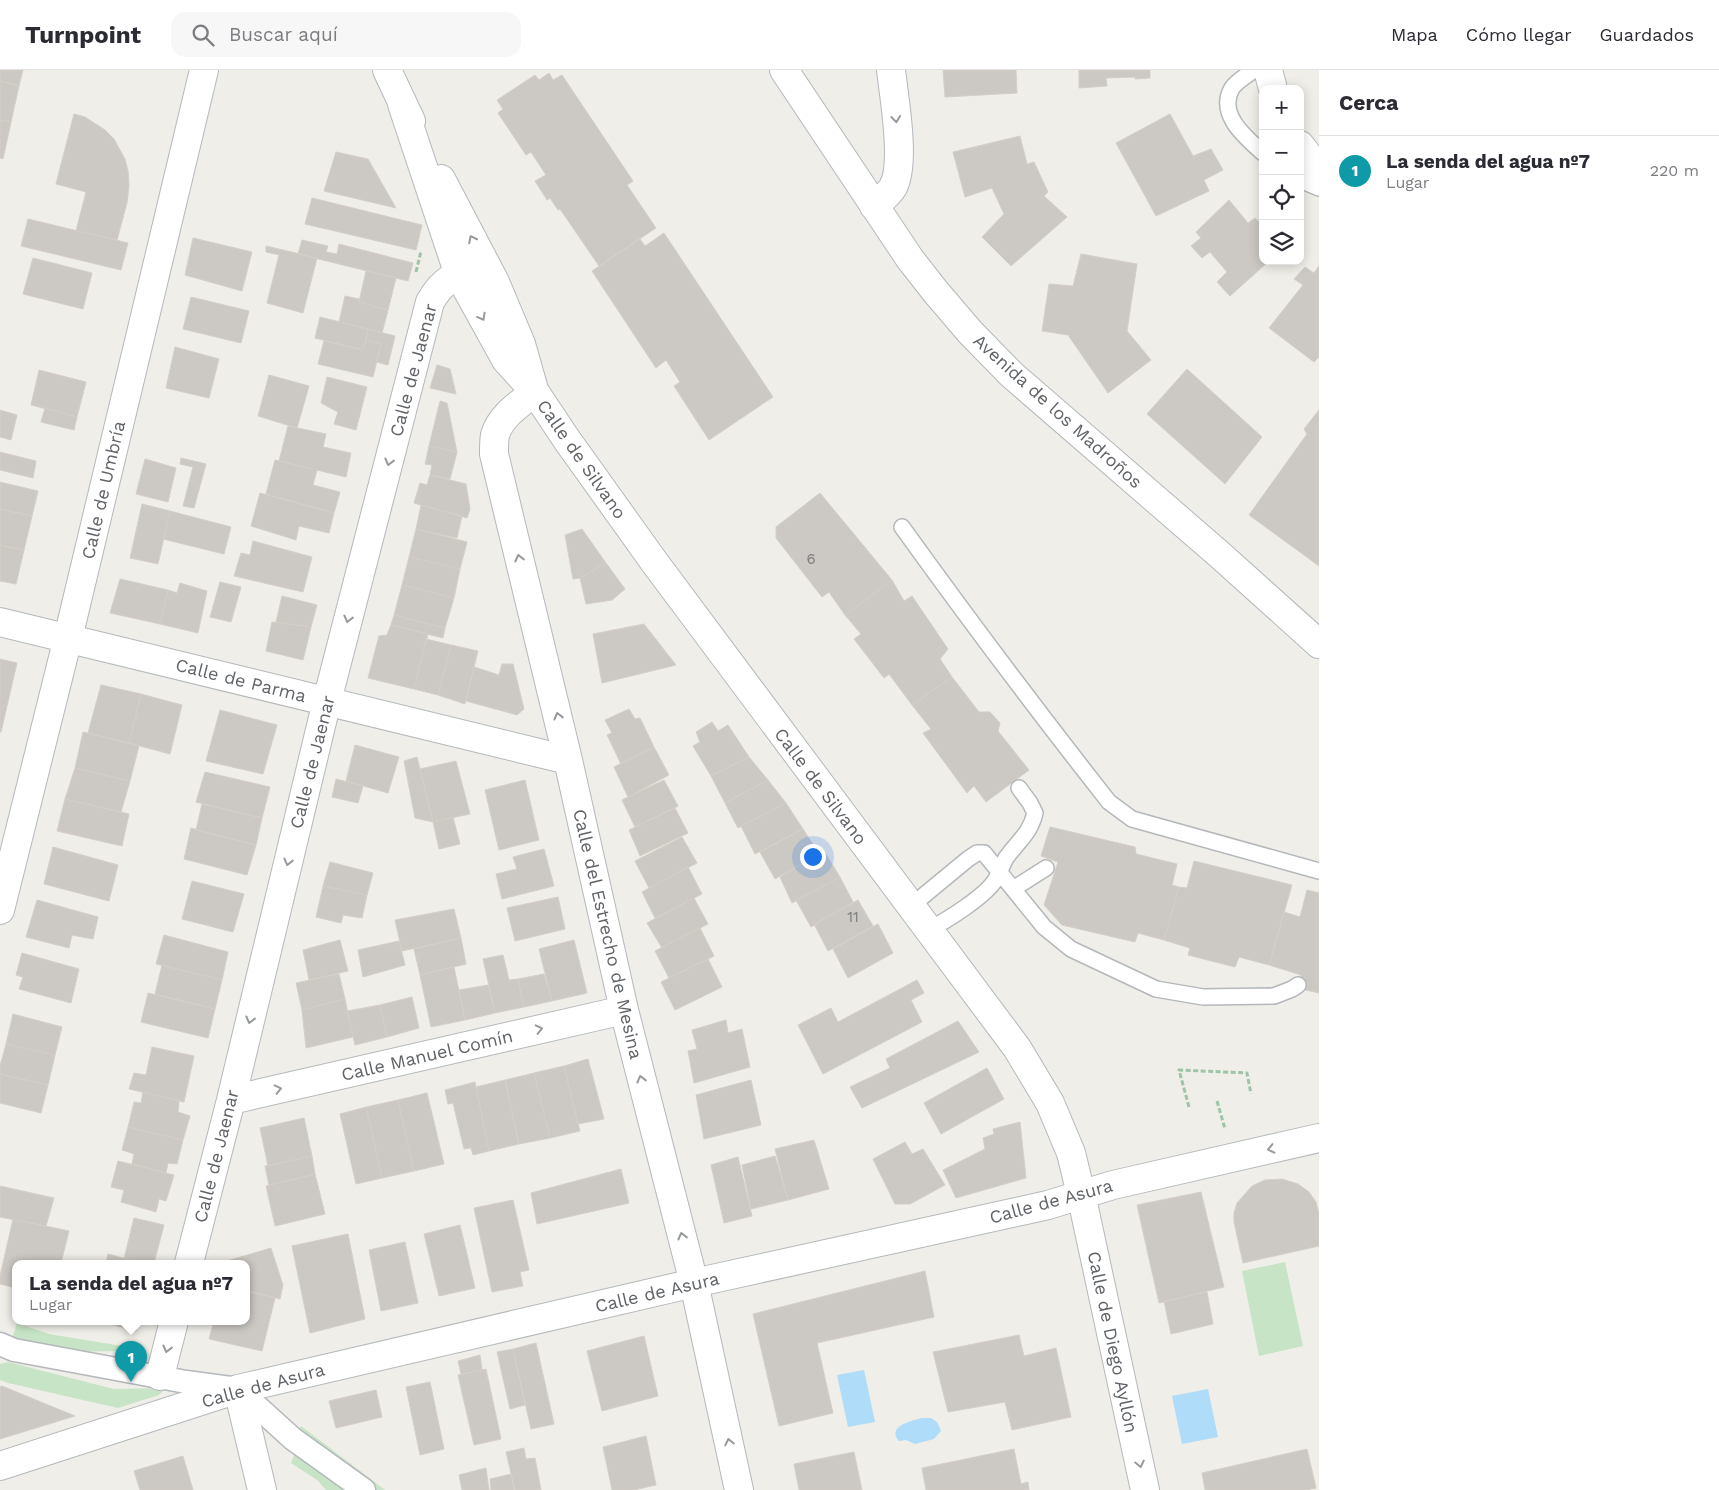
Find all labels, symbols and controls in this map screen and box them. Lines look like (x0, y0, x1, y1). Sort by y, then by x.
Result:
search box (171, 12, 521, 57)
text: Turnpoint (25, 21, 141, 49)
icon: search (189, 21, 217, 49)
text: Buscar aquí (229, 23, 338, 46)
text: Mapa (1391, 24, 1438, 45)
text: Cómo llegar (1466, 24, 1572, 45)
text: Guardados (1600, 24, 1694, 45)
map controls (1259, 85, 1304, 265)
button: + (1259, 85, 1304, 130)
text: Cerca (1339, 90, 1398, 115)
one-way arrow (890, 115, 901, 123)
button: − (1259, 130, 1304, 175)
text: La senda del agua nº7 (1386, 150, 1590, 173)
text: 1 (1352, 161, 1358, 180)
text: 220 m (1650, 161, 1699, 180)
text: Lugar (1386, 173, 1429, 192)
button: locate (1259, 175, 1304, 220)
button: layers (1259, 220, 1304, 265)
one-way arrow (468, 235, 478, 244)
street label: Calle de Jaenar (385, 301, 441, 439)
one-way arrow (476, 312, 486, 321)
street label: Avenida de los Madroños (969, 330, 1147, 492)
street label: Calle de Silvano (533, 395, 631, 523)
street label: Calle de Umbría (77, 419, 129, 561)
one-way arrow (384, 458, 395, 466)
house number: 6 (806, 550, 816, 568)
one-way arrow (514, 553, 525, 562)
one-way arrow (343, 615, 354, 624)
street label: Calle de Parma (174, 654, 308, 706)
street label: Calle de Jaenar (285, 693, 339, 831)
one-way arrow (553, 711, 564, 720)
street label: Calle de Silvano (770, 724, 872, 848)
street label: Calle del Estrecho de Mesina (569, 807, 647, 1061)
your location (800, 844, 826, 870)
one-way arrow (283, 858, 294, 867)
house number: 11 (847, 908, 859, 926)
one-way arrow (245, 1015, 256, 1024)
one-way arrow (534, 1024, 543, 1035)
street label: Calle Manuel Comín (339, 1025, 515, 1085)
one-way arrow (637, 1075, 647, 1083)
one-way arrow (274, 1084, 283, 1095)
street label: Calle de Jaenar (189, 1087, 243, 1225)
one-way arrow (1267, 1143, 1276, 1154)
street label: Calle de Asura (987, 1174, 1115, 1228)
one-way arrow (677, 1231, 688, 1240)
street label: Calle de Diego Ayllón (1083, 1249, 1143, 1435)
popup (12, 1260, 250, 1325)
street label: Calle de Asura (593, 1268, 721, 1316)
text: La senda del agua nº7 (29, 1272, 233, 1295)
text: Lugar (29, 1295, 72, 1314)
pin: 1 (115, 1341, 147, 1382)
one-way arrow (162, 1344, 173, 1353)
street label: Calle de Asura (199, 1358, 327, 1412)
one-way arrow (724, 1438, 734, 1447)
one-way arrow (1134, 1459, 1145, 1468)

